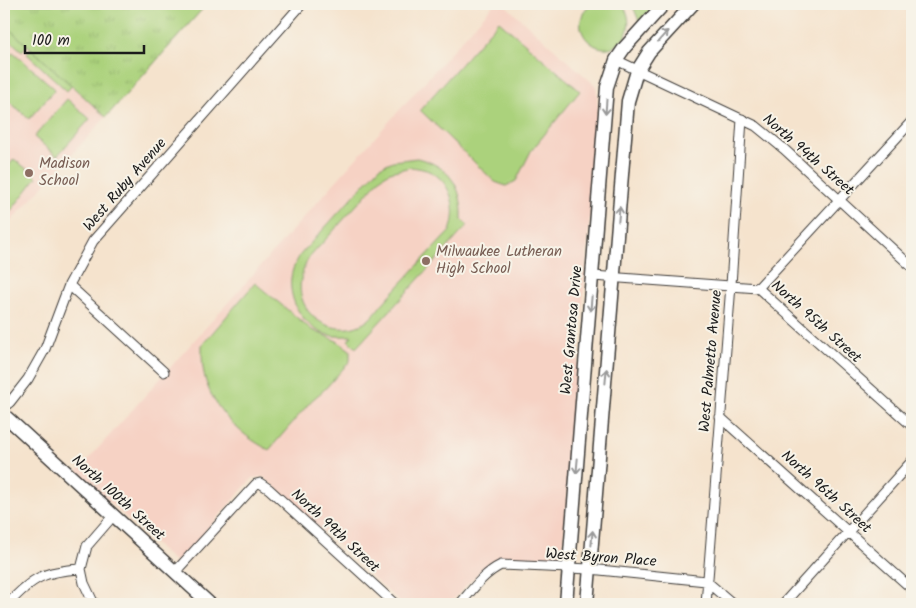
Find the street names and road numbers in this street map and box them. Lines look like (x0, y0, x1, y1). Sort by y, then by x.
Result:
street label: North 94th Street (757, 108, 860, 202)
street label: West Ruby Avenue (77, 133, 173, 237)
street label: West Grantosa Drive (554, 264, 590, 395)
street label: North 95th Street (765, 275, 867, 370)
street label: West Palmetto Avenue (693, 289, 729, 433)
street label: North 96th Street (775, 444, 877, 540)
street label: North 100th Street (66, 449, 171, 547)
street label: North 99th Street (285, 483, 385, 579)
street label: West Byron Place (545, 542, 658, 574)

